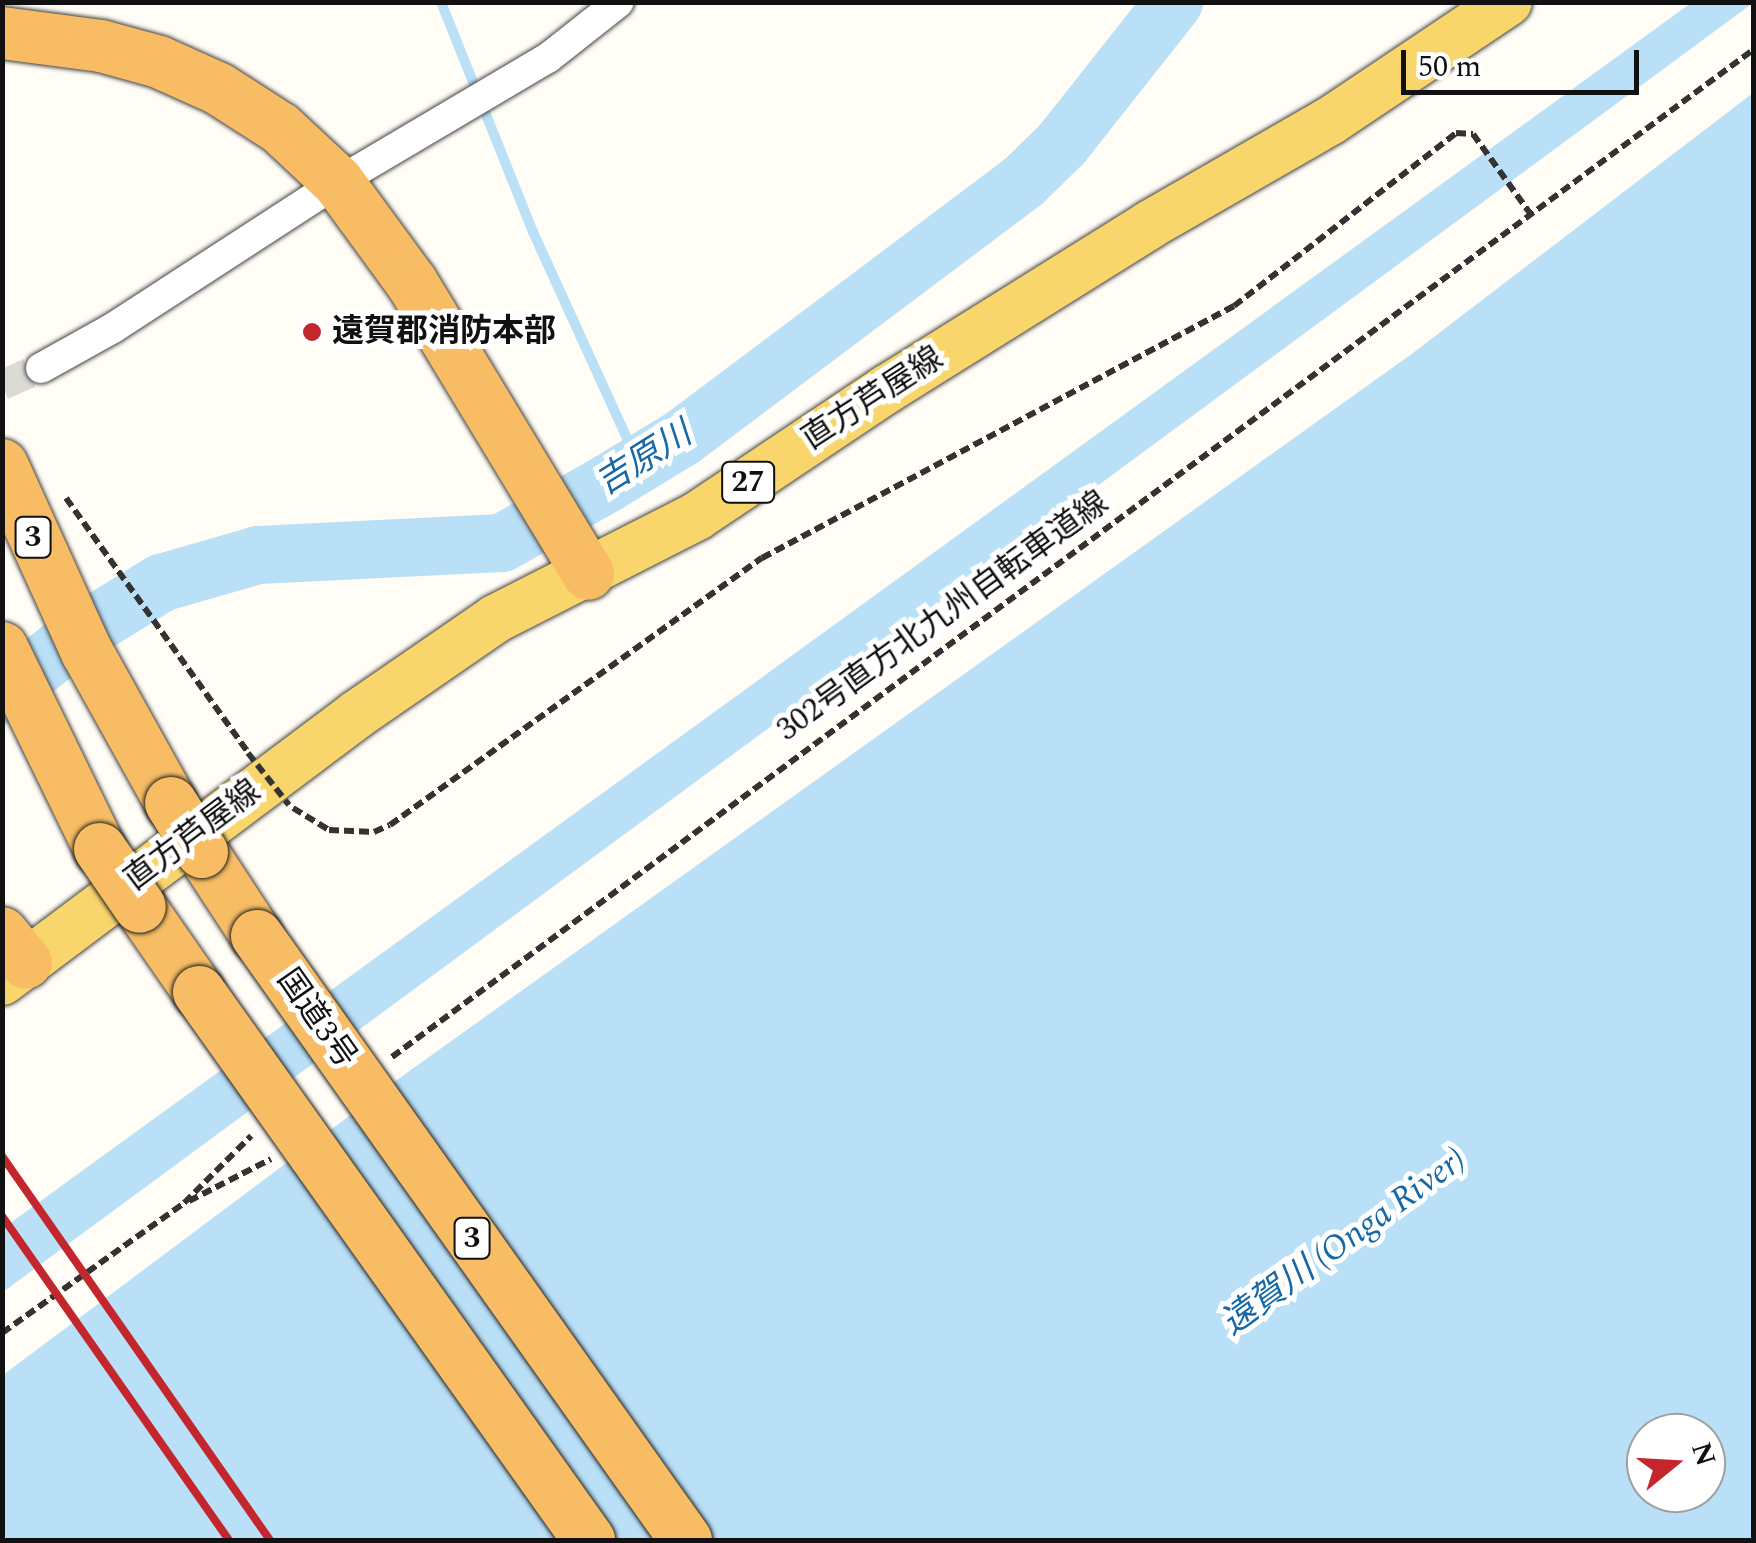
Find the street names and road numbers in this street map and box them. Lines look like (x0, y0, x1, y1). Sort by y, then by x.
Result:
street label: 直方芦屋線 (795, 339, 951, 459)
road number: 27 (720, 457, 776, 507)
street label: 302号直方北九州自転車道線 (770, 484, 1116, 750)
road number: 3 (13, 512, 53, 562)
street label: 直方芦屋線 (118, 773, 268, 899)
street label: 国道3号 (268, 962, 364, 1076)
road number: 3 (452, 1213, 492, 1263)

